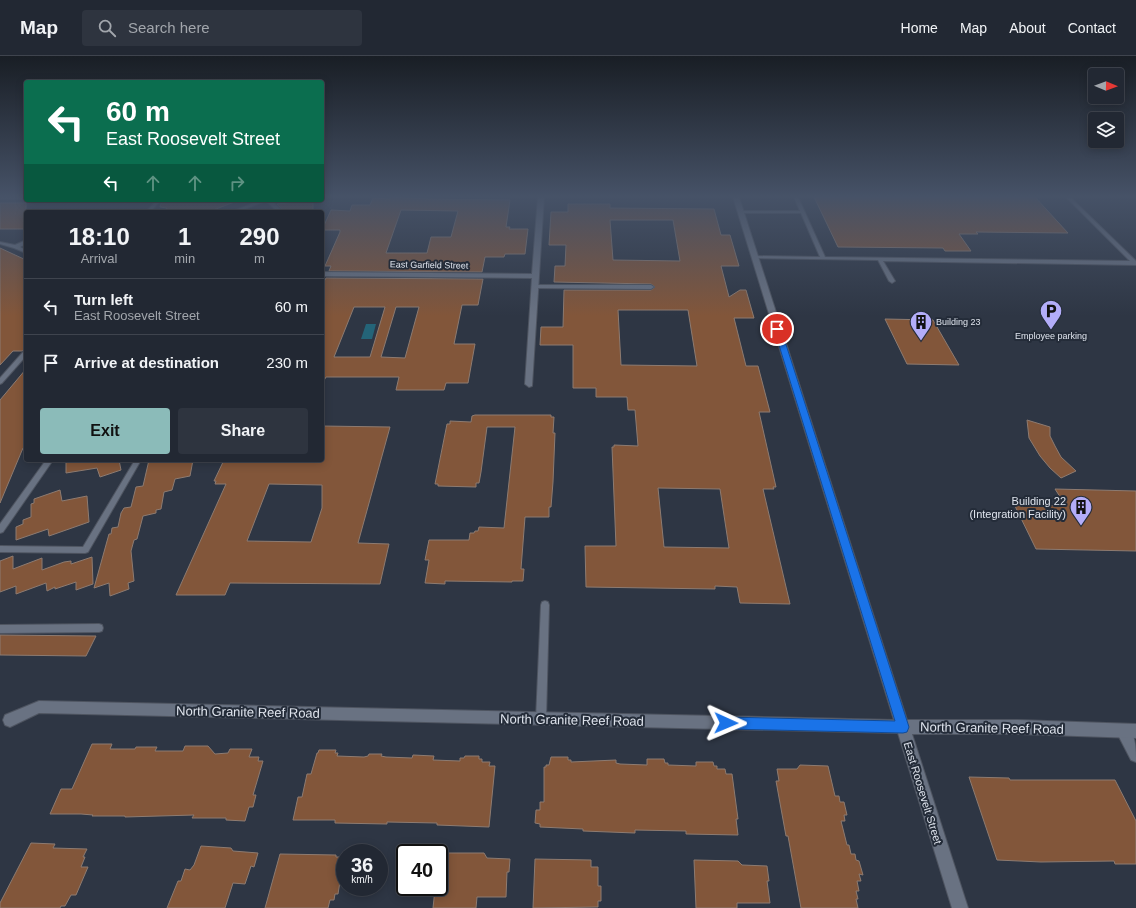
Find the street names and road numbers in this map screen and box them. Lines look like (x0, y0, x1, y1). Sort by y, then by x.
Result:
street label: East Garfield Street (390, 259, 469, 271)
street label: North Granite Reef Road (176, 703, 320, 721)
street label: North Granite Reef Road (500, 711, 644, 729)
street label: North Granite Reef Road (920, 719, 1064, 737)
street label: East Roosevelt Street (902, 740, 944, 846)

